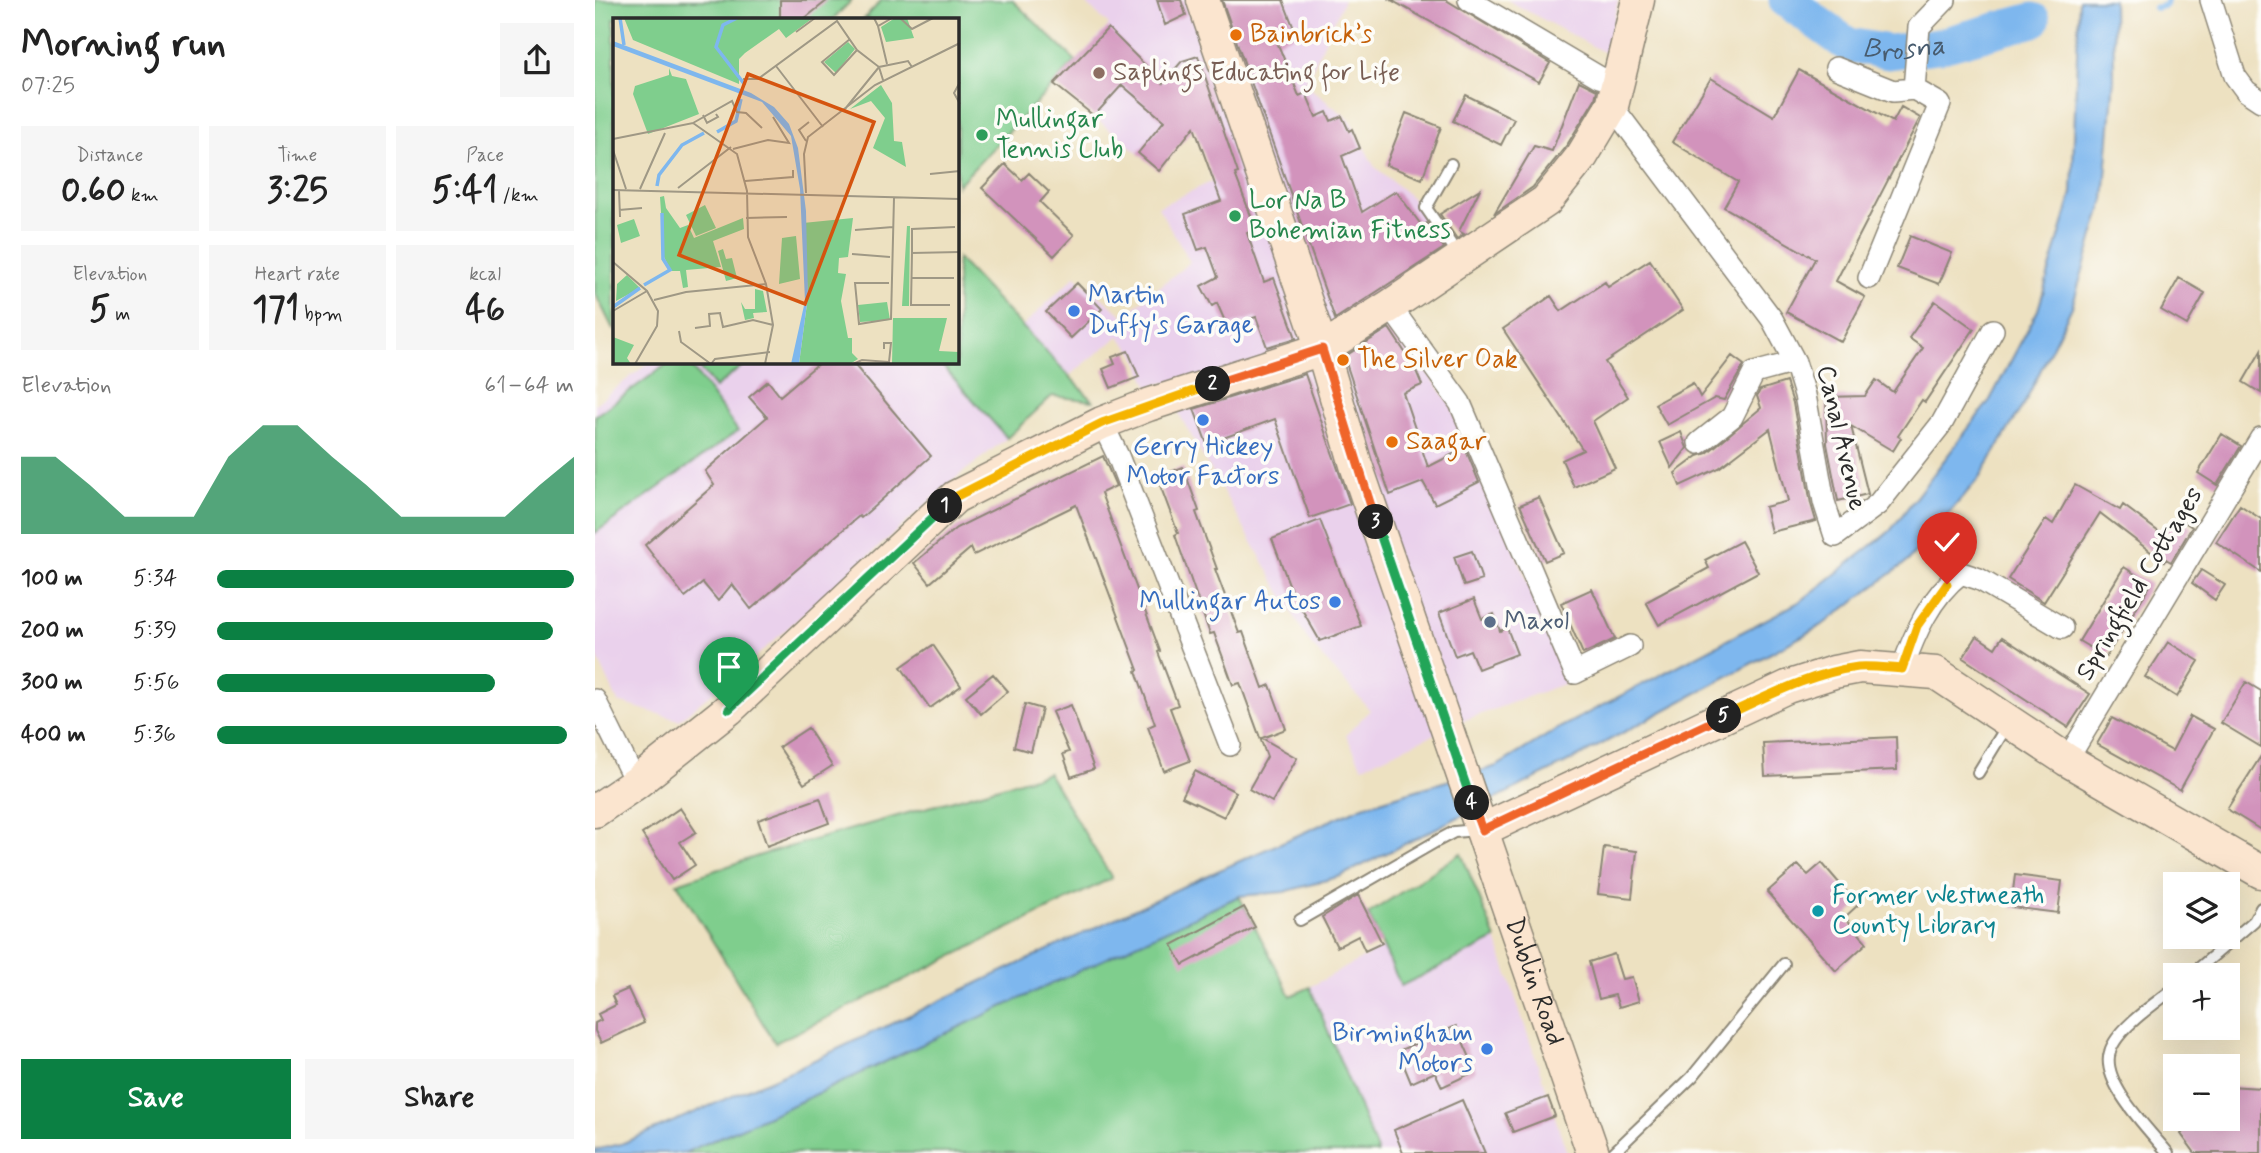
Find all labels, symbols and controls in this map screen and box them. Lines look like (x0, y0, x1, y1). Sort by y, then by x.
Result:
inset map (613, 18, 959, 364)
place label: Bainbrick’s (1250, 18, 1372, 52)
text: Morning run (21, 20, 226, 69)
button: share (500, 23, 574, 97)
marker: Bainbrick’s (1228, 27, 1244, 43)
water label: Brosna (1859, 27, 1947, 71)
place label: Saplings Educating for Life (1113, 56, 1400, 93)
marker: Saplings Educating for Life (1091, 65, 1107, 81)
text: 07:25 (21, 71, 75, 101)
place label: Mullingar Tennis Club (996, 103, 1123, 167)
marker: Mullingar Tennis Club (974, 127, 990, 143)
text: Distance (76, 143, 143, 168)
text: Time (278, 143, 317, 168)
text: Pace (466, 143, 504, 168)
text: 0.60 (61, 168, 126, 214)
text: 3:25 (267, 168, 328, 214)
text: 5:41 (432, 168, 497, 214)
text: km (126, 183, 159, 208)
text: /km (497, 183, 539, 208)
place label: Lor Na B Bohemian Fitness (1249, 184, 1451, 248)
marker: Lor Na B Bohemian Fitness (1227, 208, 1243, 224)
text: Elevation (72, 262, 147, 287)
text: Heart rate (255, 262, 340, 287)
text: kcal (469, 262, 501, 287)
place label: Martin Duffy's Garage (1088, 279, 1254, 343)
text: 5 (89, 287, 110, 333)
text: 171 (252, 287, 299, 333)
text: 46 (465, 287, 505, 333)
text: m (110, 302, 130, 327)
text: bpm (299, 302, 343, 327)
marker: Martin Duffy's Garage (1066, 303, 1082, 319)
place label: The Silver Oak (1357, 343, 1518, 377)
marker: The Silver Oak (1335, 352, 1351, 368)
street label: Canal Avenue (1808, 362, 1874, 514)
pin: 2 (1195, 366, 1231, 402)
text: Elevation (21, 371, 112, 401)
text: 61–64 m (484, 371, 574, 401)
text: 2 (1208, 371, 1217, 396)
marker: Gerry Hickey Motor Factors (1195, 412, 1211, 428)
place label: Saagar (1406, 425, 1487, 462)
place label: Gerry Hickey Motor Factors (1127, 430, 1279, 494)
marker: Saagar (1384, 434, 1400, 450)
street label: Springfield Cottages (2069, 481, 2214, 689)
pin: 1 (927, 489, 963, 524)
text: 1 (940, 493, 949, 518)
pin: 3 (1359, 504, 1393, 540)
text: 3 (1371, 509, 1380, 534)
pin (1917, 512, 1977, 584)
icon: check (1928, 523, 1966, 561)
text: 100 m (21, 564, 83, 594)
text: 5:34 (133, 564, 177, 594)
place label: Mullingar Autos (1139, 585, 1321, 622)
marker: Mullingar Autos (1327, 594, 1343, 610)
place label: Maxol (1504, 605, 1569, 639)
marker: Maxol (1482, 614, 1498, 630)
text: 200 m (21, 616, 84, 646)
text: 5:39 (133, 616, 177, 646)
pin (699, 637, 759, 709)
icon: arrive (710, 648, 748, 686)
text: 300 m (21, 668, 83, 698)
text: 5:56 (133, 668, 179, 698)
pin: 5 (1707, 698, 1741, 734)
text: 5 (1718, 703, 1729, 728)
text: 400 m (21, 720, 86, 750)
text: 5:36 (133, 720, 176, 750)
pin: 4 (1455, 786, 1489, 820)
text: 4 (1466, 790, 1477, 815)
map controls (2163, 872, 2240, 1131)
button: layers (2163, 872, 2240, 949)
place label: Former Westmeath County Library (1832, 879, 2044, 943)
marker: Former Westmeath County Library (1810, 903, 1826, 919)
street label: Dublin Road (1496, 913, 1572, 1050)
button: + (2163, 963, 2240, 1040)
place label: Birmingham Motors (1332, 1017, 1473, 1081)
marker: Birmingham Motors (1479, 1041, 1495, 1057)
button: − (2163, 1054, 2240, 1131)
button: Save (21, 1059, 291, 1139)
button: Share (305, 1059, 574, 1139)

